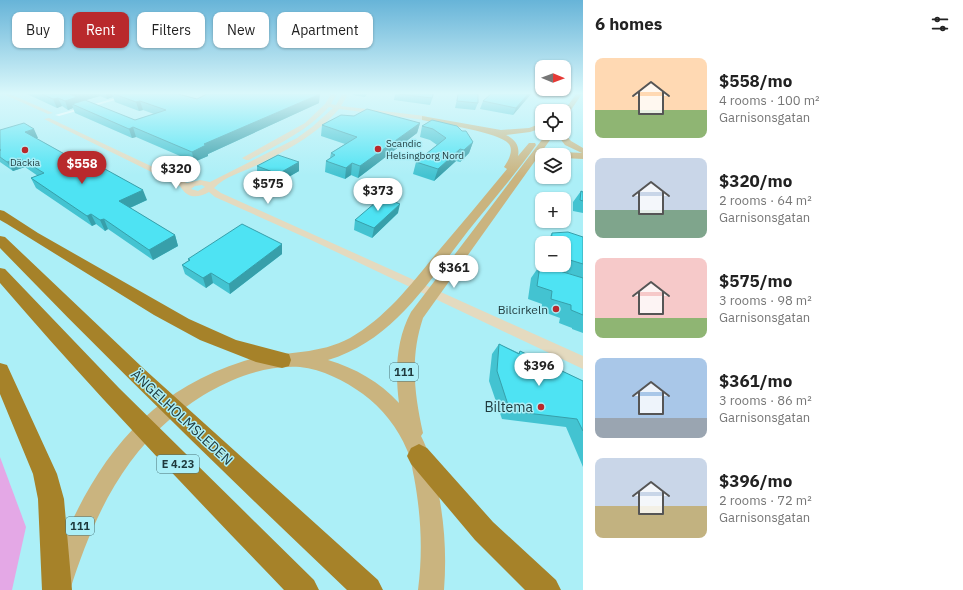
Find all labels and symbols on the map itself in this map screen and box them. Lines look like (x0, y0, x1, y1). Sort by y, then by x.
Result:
north arrow (535, 60, 571, 96)
place label: Scandic Helsingborg Nord (386, 137, 464, 162)
marker: Scandic Helsingborg Nord (373, 144, 383, 154)
marker: Däckia (20, 145, 30, 155)
pin: $558 (58, 151, 106, 185)
place label: Däckia (10, 156, 41, 169)
pin: $320 (152, 156, 200, 190)
pin: $575 (244, 171, 292, 205)
pin: $373 (354, 178, 402, 212)
pin: $361 (430, 255, 478, 289)
place label: Bilcirkeln (498, 302, 548, 317)
marker: Bilcirkeln (551, 304, 561, 314)
pin: $396 (515, 353, 563, 387)
road number: 111 (390, 363, 418, 381)
street label: ÄNGELHOLMSLEDEN (127, 365, 237, 469)
place label: Biltema (484, 398, 534, 416)
marker: Biltema (536, 402, 546, 412)
road number: E 4.23 (157, 455, 199, 473)
road number: 111 (66, 517, 94, 535)

